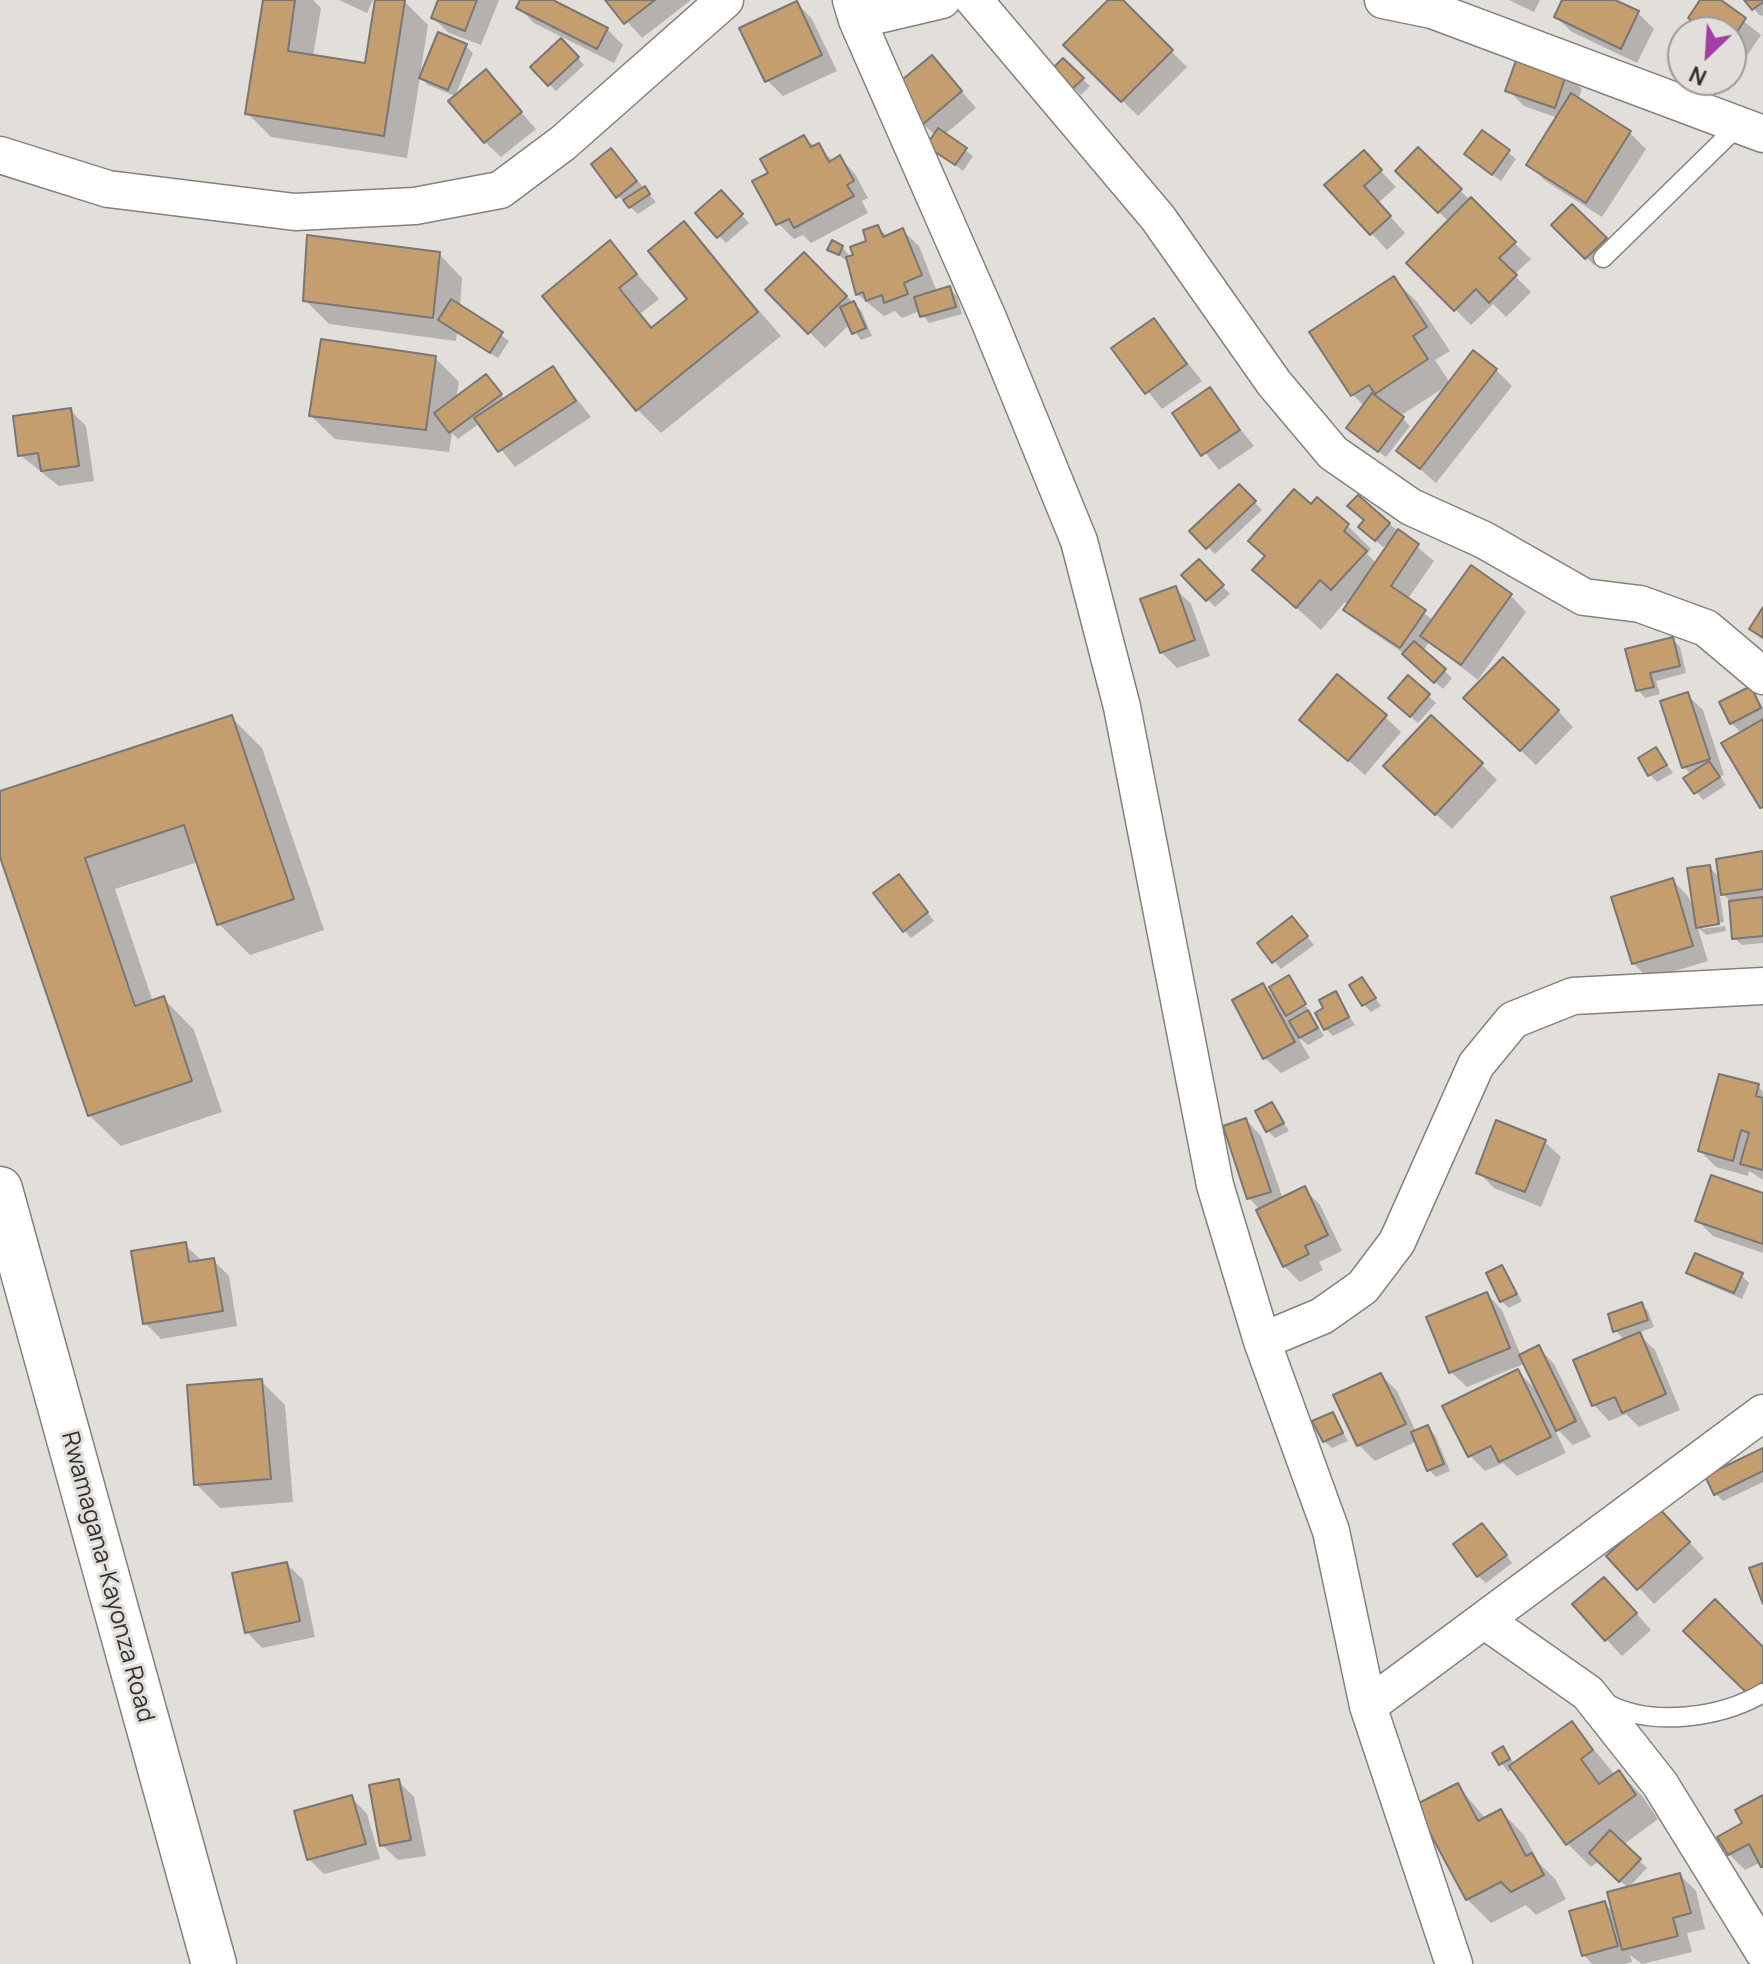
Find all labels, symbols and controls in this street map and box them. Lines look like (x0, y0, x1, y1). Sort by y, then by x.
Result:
north arrow (1667, 16, 1747, 96)
text: N (1684, 59, 1711, 93)
street label: Rwamagana-Kayonza Road (54, 1429, 160, 1725)

